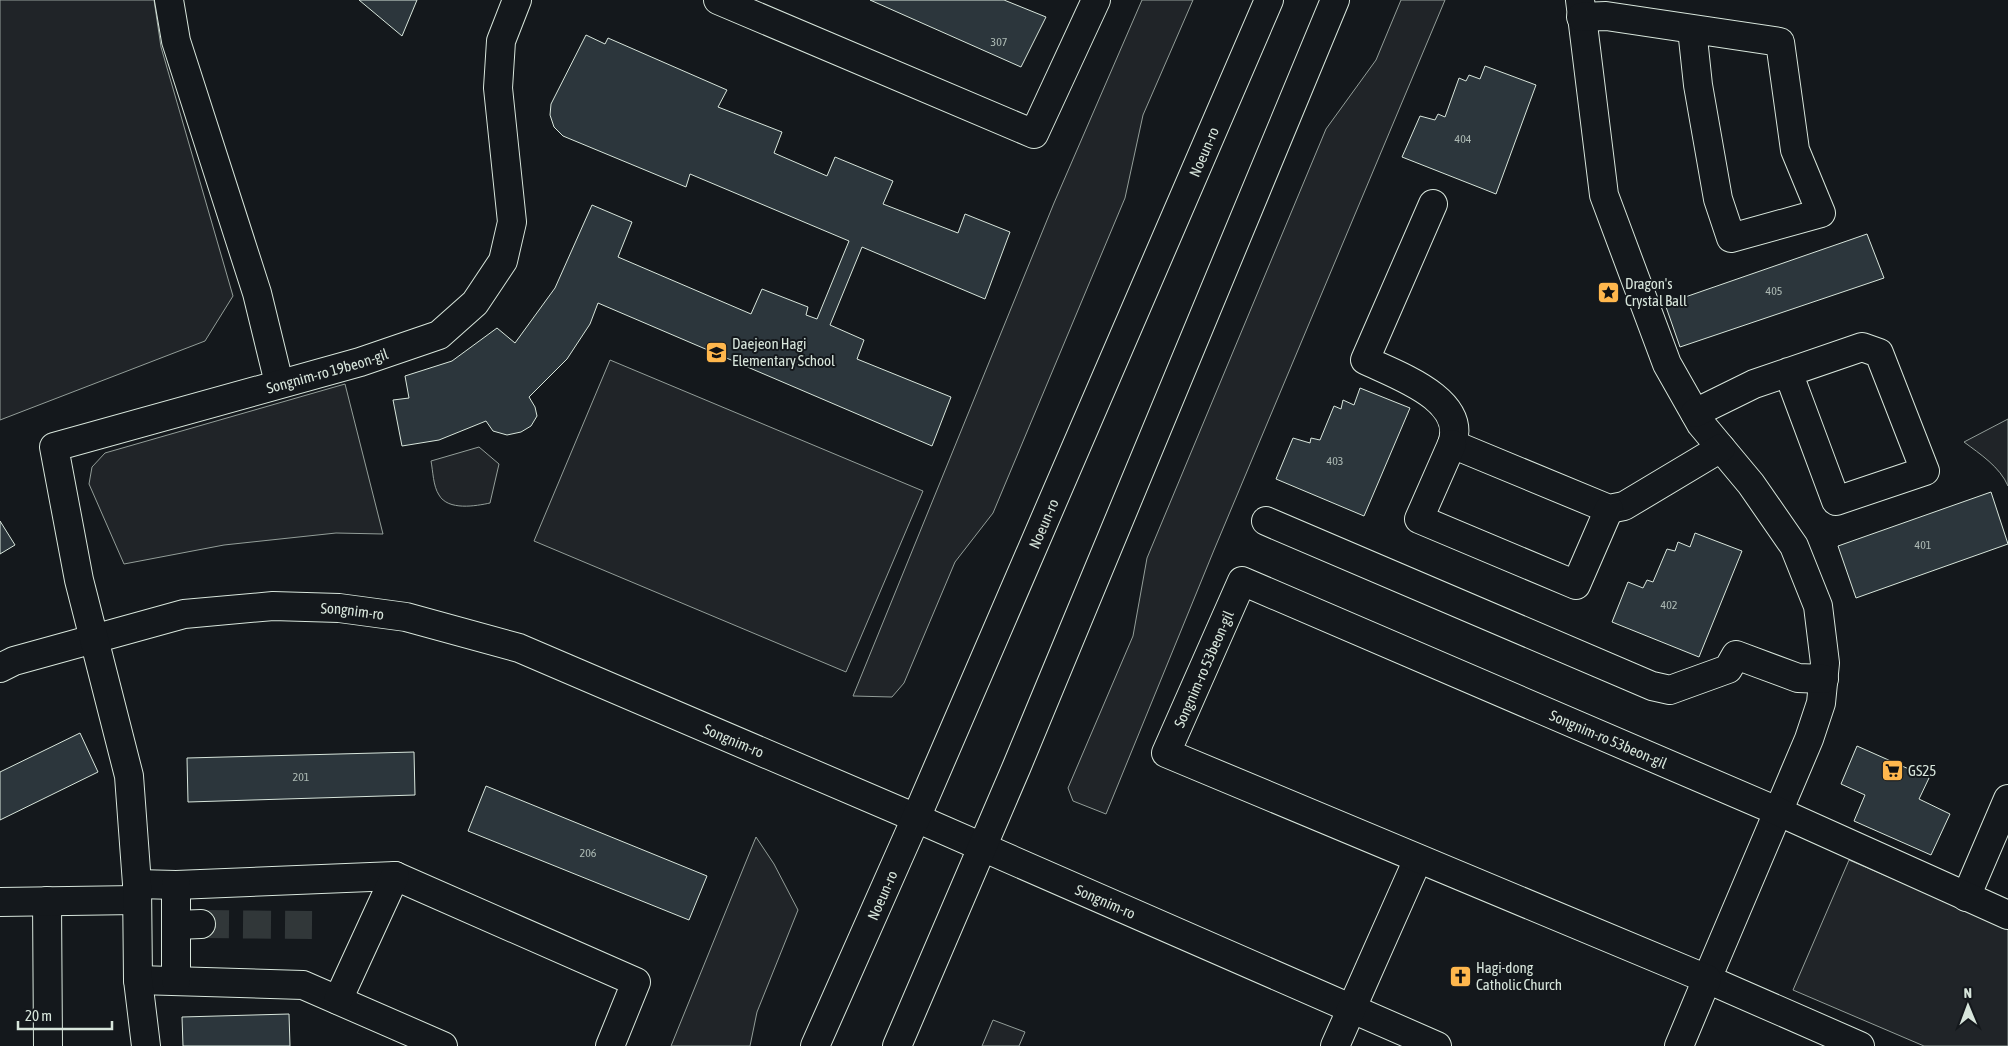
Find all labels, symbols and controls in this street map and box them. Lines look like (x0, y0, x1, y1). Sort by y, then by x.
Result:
house number: 307 (991, 35, 1008, 49)
street label: Noeun-ro (1185, 124, 1222, 179)
house number: 404 (1455, 132, 1472, 146)
place label: Dragon's Crystal Ball (1625, 275, 1687, 309)
place icon: Dragon's Crystal Ball (1597, 280, 1621, 304)
house number: 405 (1766, 284, 1782, 298)
place label: Daejeon Hagi Elementary School (732, 335, 835, 369)
school or university icon: Daejeon Hagi Elementary School (704, 340, 728, 364)
street label: Songnim-ro 19beon-gil (264, 345, 390, 396)
house number: 403 (1327, 454, 1343, 468)
street label: Noeun-ro (1025, 496, 1061, 551)
house number: 401 (1915, 538, 1932, 552)
house number: 402 (1661, 598, 1677, 612)
street label: Songnim-ro (320, 599, 385, 622)
street label: Songnim-ro 53beon-gil (1170, 608, 1236, 730)
street label: Songnim-ro 53beon-gil (1547, 706, 1670, 771)
street label: Songnim-ro (701, 720, 767, 760)
supermarket icon: GS25 (1880, 758, 1904, 782)
place label: GS25 (1908, 762, 1936, 779)
house number: 201 (293, 770, 310, 784)
house number: 206 (580, 846, 597, 860)
street label: Noeun-ro (863, 868, 900, 923)
street label: Songnim-ro (1073, 880, 1138, 922)
place label: Hagi-dong Catholic Church (1476, 959, 1562, 993)
church icon: Hagi-dong Catholic Church (1448, 964, 1472, 988)
north arrow (1943, 981, 1993, 1031)
text: N (1964, 985, 1972, 1001)
scale bar (18, 998, 111, 1030)
text: 20 m (25, 1007, 52, 1024)

